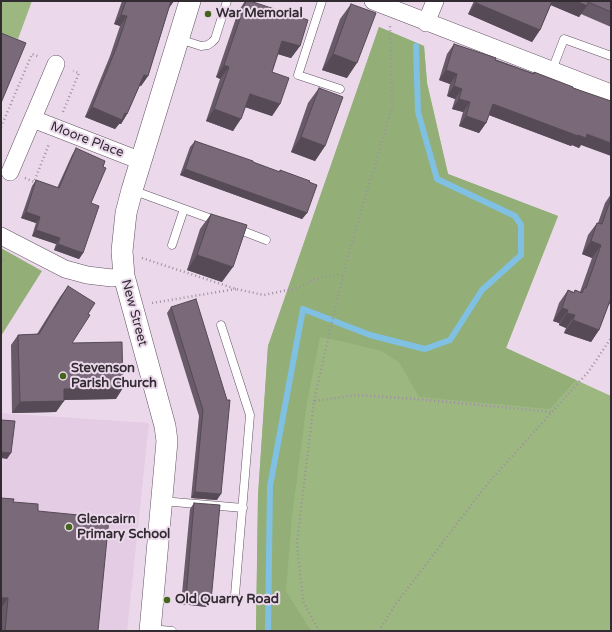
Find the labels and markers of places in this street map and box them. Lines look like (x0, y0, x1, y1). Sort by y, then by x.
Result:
place label: War Memorial (216, 6, 303, 22)
marker: War Memorial (203, 9, 213, 19)
place label: Stevenson Parish Church (71, 361, 157, 392)
marker: Stevenson Parish Church (58, 371, 68, 381)
place label: Glencairn Primary School (77, 512, 170, 543)
marker: Glencairn Primary School (64, 522, 74, 532)
place label: Old Quarry Road (175, 592, 279, 608)
marker: Old Quarry Road (162, 595, 172, 605)

